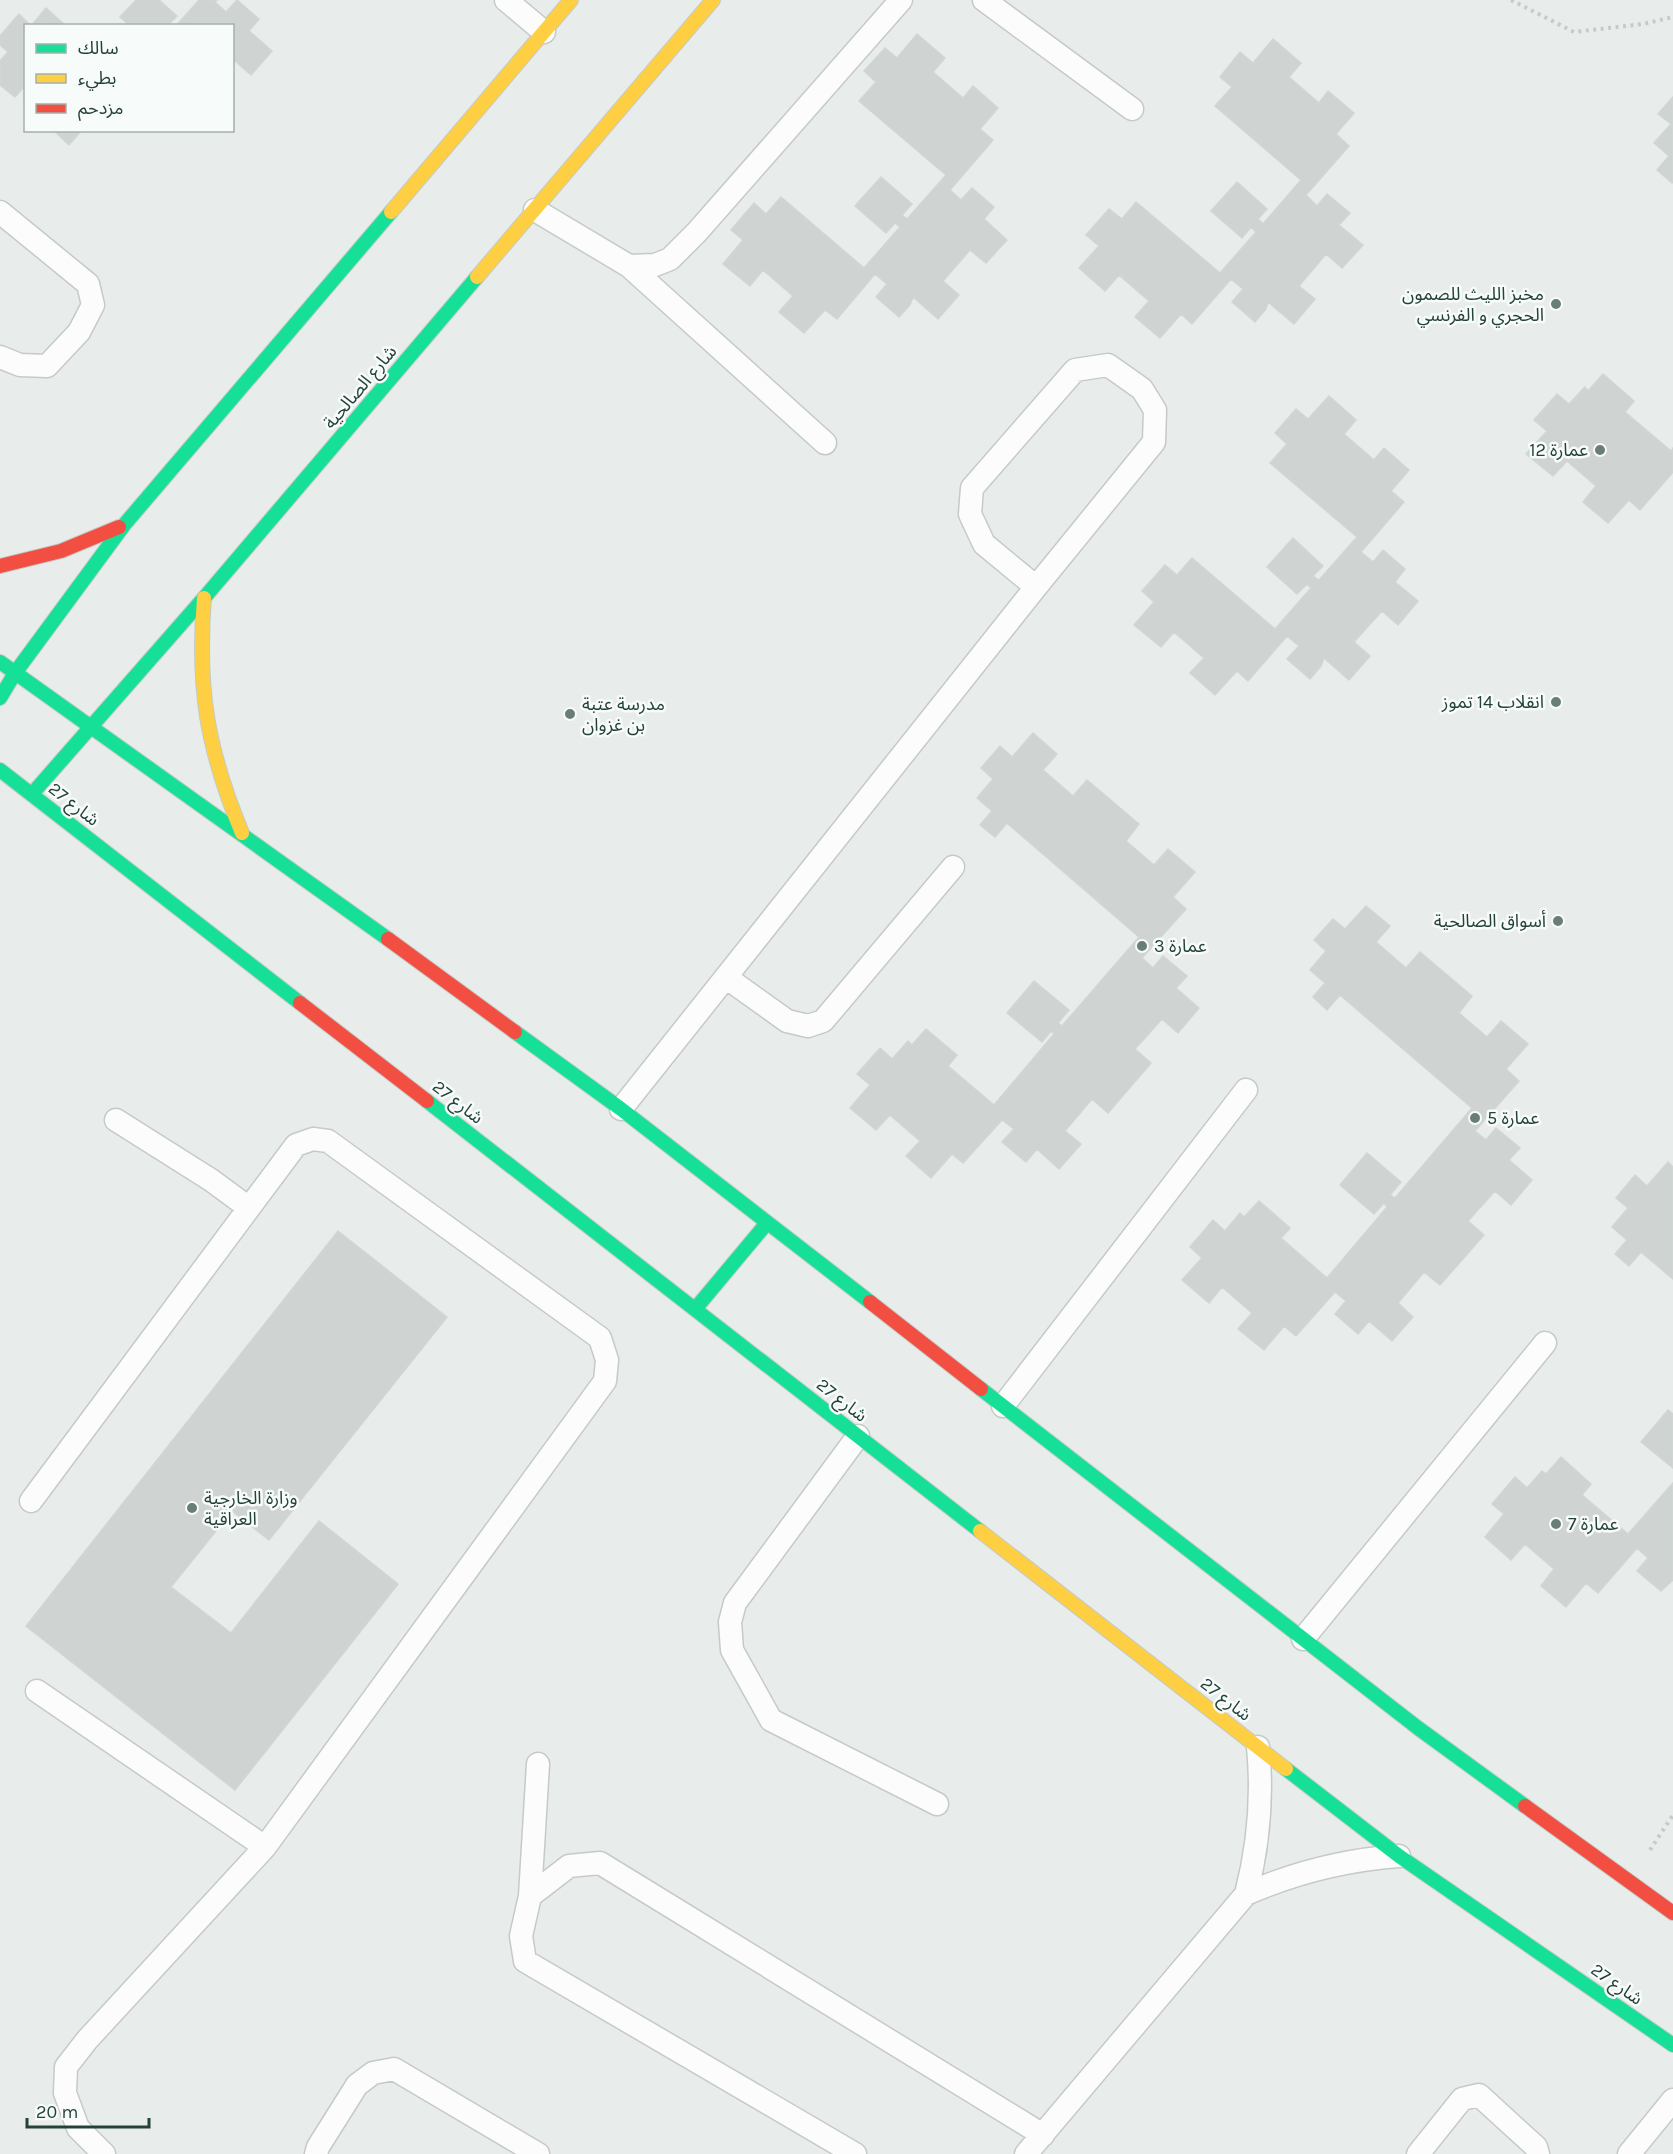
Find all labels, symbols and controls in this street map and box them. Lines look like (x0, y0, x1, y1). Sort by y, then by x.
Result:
legend (24, 24, 234, 132)
text: سالك (78, 37, 119, 59)
text: بطيء (78, 67, 116, 91)
text: مزدحم (78, 97, 123, 121)
place label: مخبز الليث للصمون الحجري و الفرنسي (1402, 283, 1544, 328)
marker: مخبز الليث للصمون الحجري و الفرنسي (1549, 297, 1563, 311)
street label: شارع الصالحية (319, 341, 404, 435)
place label: عمارة 12 (1529, 439, 1588, 461)
marker: عمارة 12 (1593, 443, 1607, 457)
place label: انقلاب 14 تموز (1441, 691, 1544, 713)
place label: مدرسة عتبة بن غزوان (582, 693, 665, 736)
marker: انقلاب 14 تموز (1549, 695, 1563, 709)
marker: مدرسة عتبة بن غزوان (563, 707, 577, 721)
street label: شارع 27 (42, 777, 104, 833)
place label: أسواق الصالحية (1434, 910, 1546, 932)
marker: أسواق الصالحية (1551, 914, 1565, 928)
place label: عمارة 3 (1154, 935, 1207, 957)
marker: عمارة 3 (1135, 939, 1149, 953)
street label: شارع 27 (426, 1075, 488, 1131)
place label: عمارة 5 (1487, 1107, 1539, 1129)
marker: عمارة 5 (1468, 1111, 1482, 1125)
street label: شارع 27 (810, 1373, 872, 1429)
place label: وزارة الخارجية العراقية (204, 1487, 298, 1530)
marker: وزارة الخارجية العراقية (185, 1501, 199, 1515)
place label: عمارة 7 (1568, 1513, 1619, 1535)
marker: عمارة 7 (1549, 1517, 1563, 1531)
street label: شارع 27 (1194, 1672, 1256, 1728)
street label: شارع 27 (1585, 1958, 1647, 2012)
scale bar (27, 2091, 148, 2129)
text: 20 m (36, 2101, 78, 2123)

